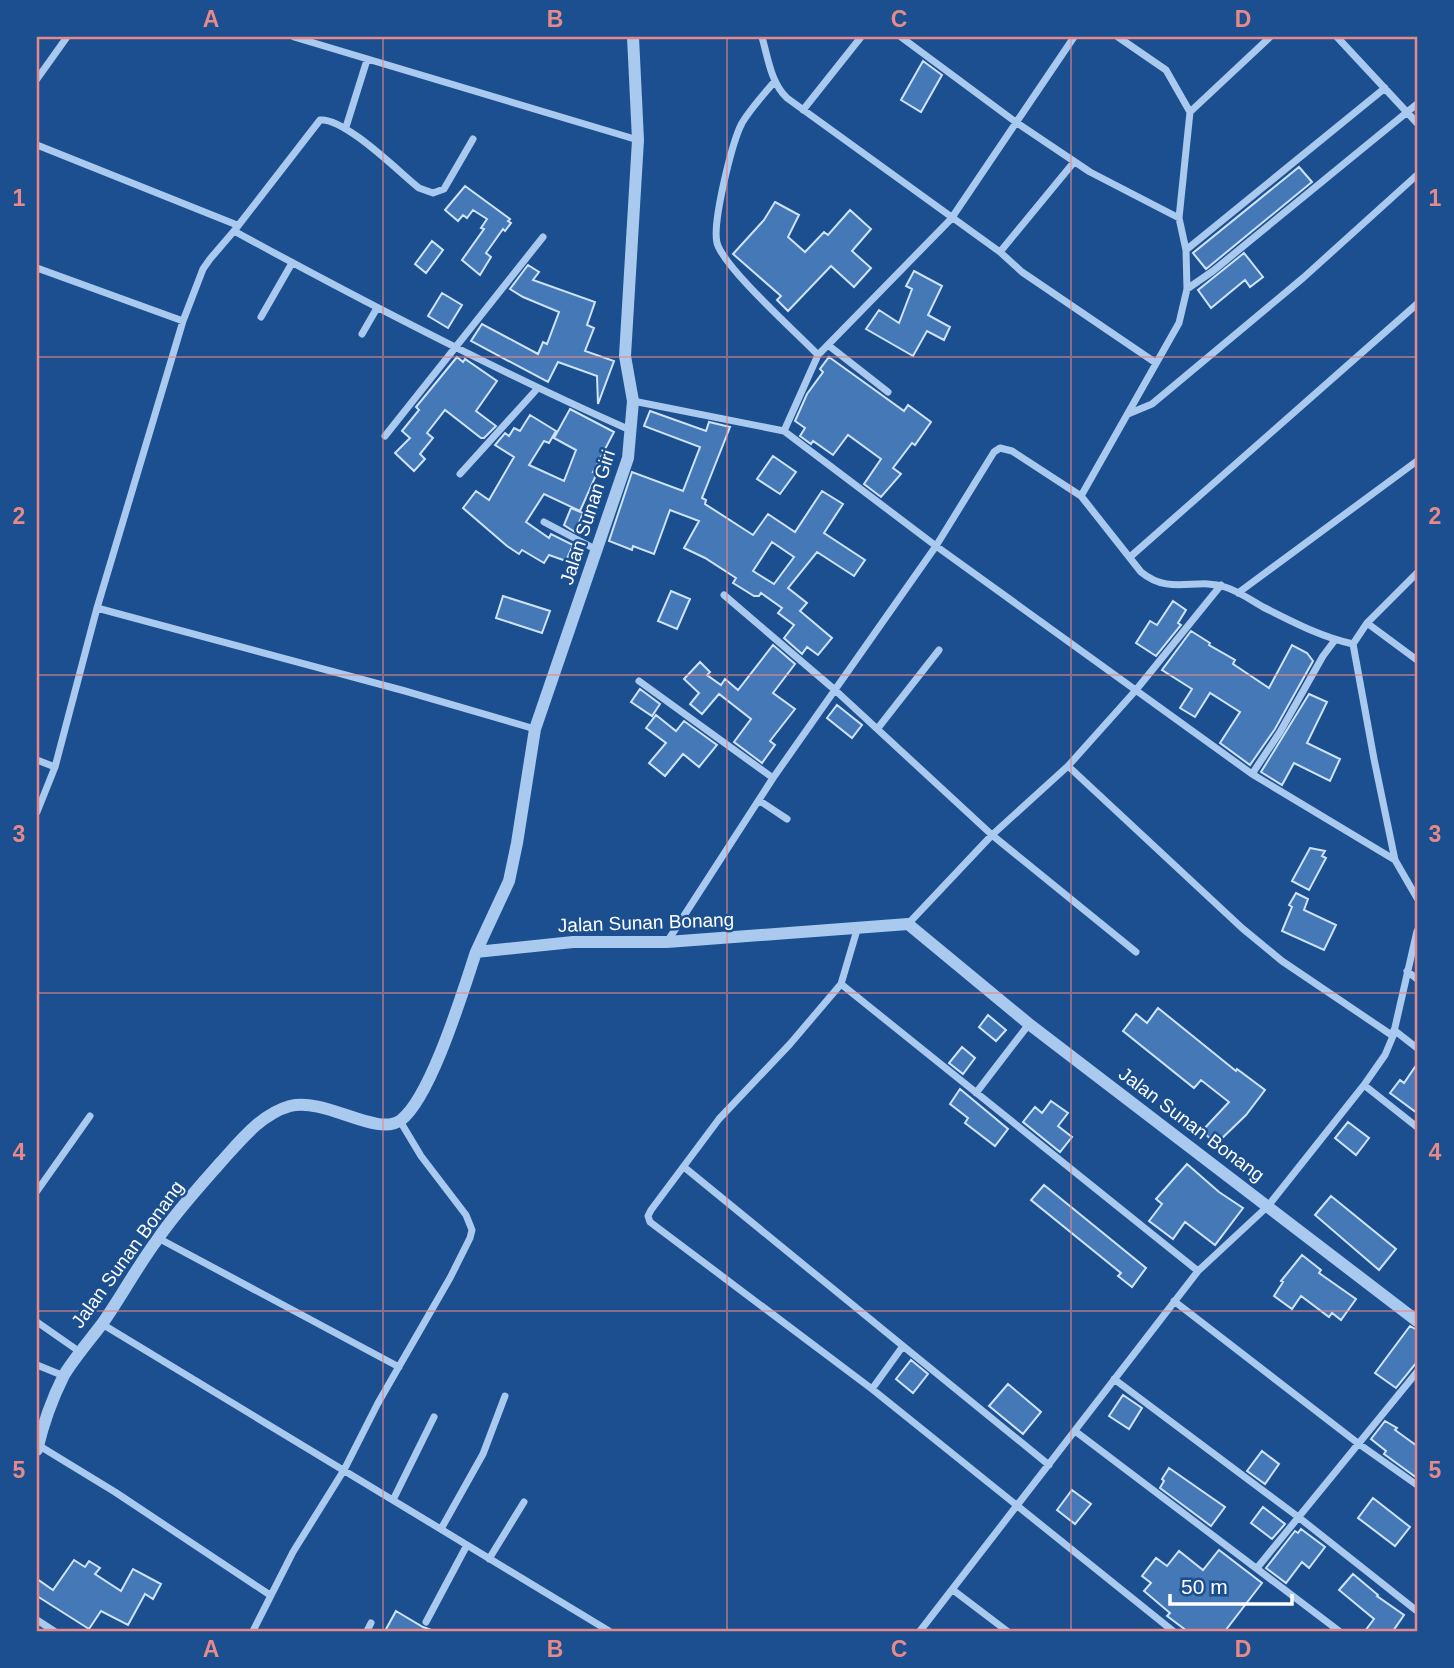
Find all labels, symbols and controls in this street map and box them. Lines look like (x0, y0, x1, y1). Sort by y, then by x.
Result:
text: A (203, 6, 219, 32)
text: B (547, 6, 563, 32)
text: C (891, 6, 907, 32)
text: D (1235, 6, 1251, 32)
text: 1 (13, 185, 26, 211)
text: 1 (1429, 185, 1442, 211)
street label: Jalan Sunan Giri (556, 447, 619, 587)
text: 2 (13, 503, 25, 529)
text: 2 (1429, 503, 1441, 529)
text: 3 (13, 821, 25, 847)
text: 3 (1429, 821, 1441, 847)
street label: Jalan Sunan Bonang (557, 909, 735, 936)
street label: Jalan Sunan Bonang (1115, 1063, 1268, 1186)
text: 4 (13, 1139, 26, 1165)
text: 4 (1429, 1139, 1442, 1165)
street label: Jalan Sunan Bonang (67, 1177, 188, 1332)
text: 5 (13, 1457, 26, 1483)
text: 5 (1429, 1457, 1442, 1483)
scale bar (1170, 1563, 1293, 1607)
text: 50 m (1181, 1575, 1228, 1598)
text: A (203, 1636, 219, 1662)
text: B (547, 1636, 563, 1662)
text: C (891, 1636, 907, 1662)
text: D (1235, 1636, 1251, 1662)

